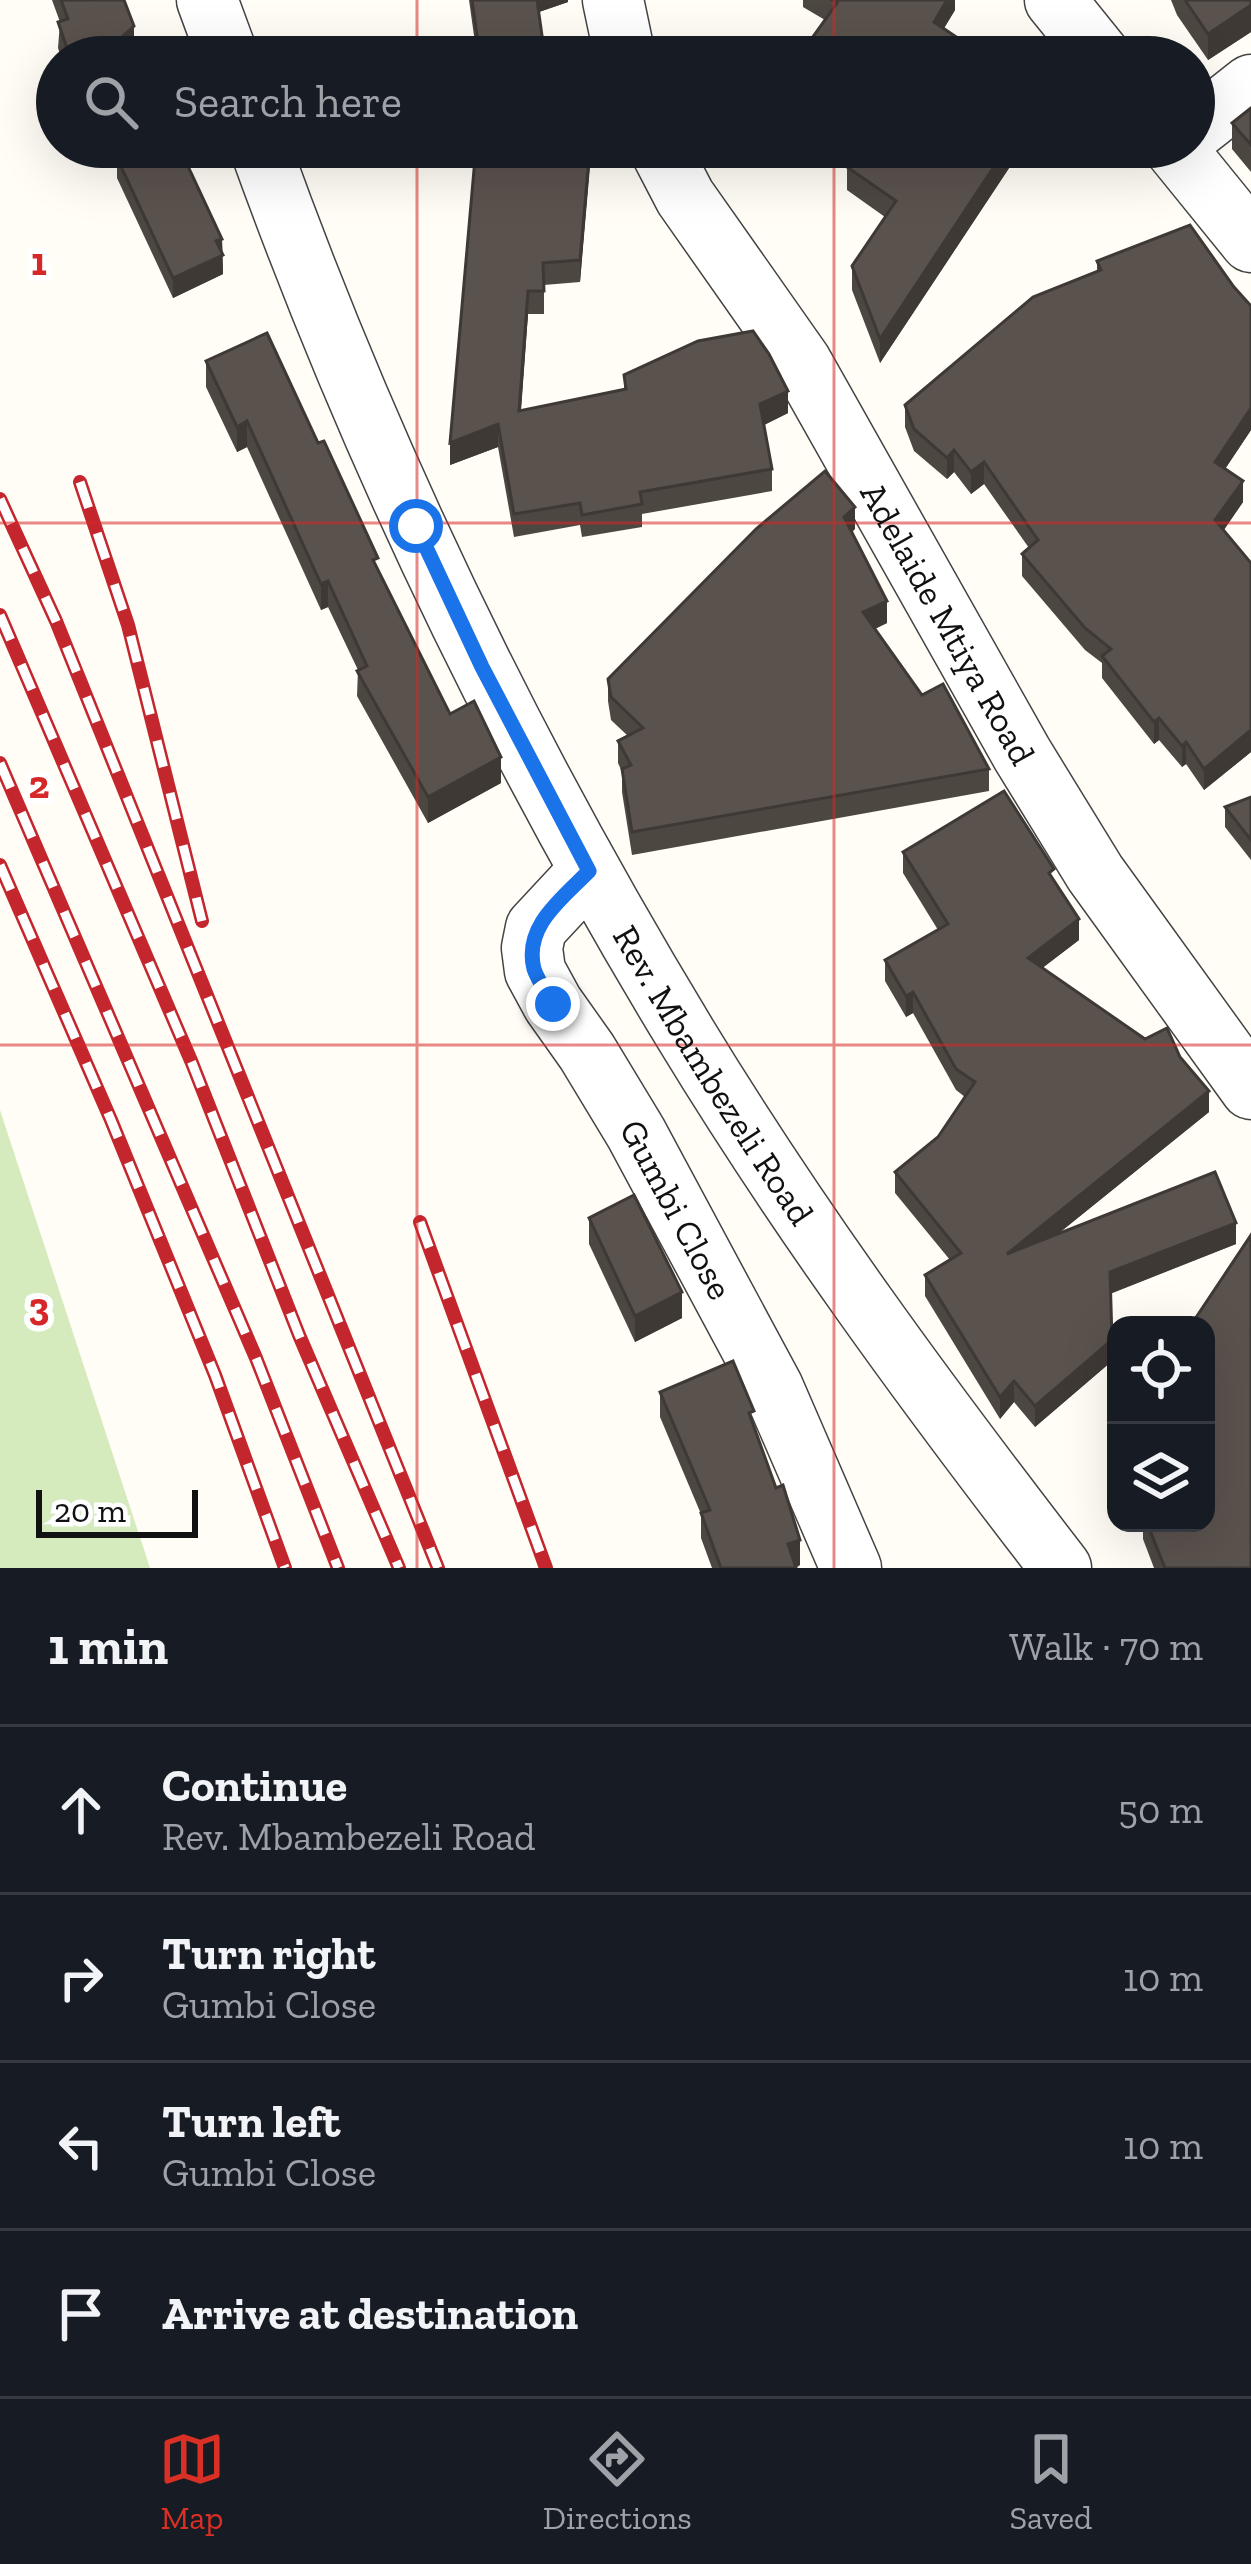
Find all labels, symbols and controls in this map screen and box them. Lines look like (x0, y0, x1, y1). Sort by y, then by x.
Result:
search box (36, 36, 1215, 168)
icon: search (78, 69, 144, 135)
text: Search here (174, 75, 402, 129)
text: 1 (31, 238, 47, 285)
street label: Adelaide Mtiya Road (851, 475, 1045, 772)
route start (389, 499, 443, 553)
text: 2 (29, 761, 50, 808)
street label: Rev. Mbambezeli Road (604, 918, 823, 1233)
route end (526, 977, 580, 1031)
street label: Gumbi Close (611, 1112, 742, 1307)
text: 3 (29, 1283, 49, 1330)
map controls (1107, 1316, 1215, 1532)
button: locate (1107, 1316, 1215, 1424)
button: layers (1107, 1424, 1215, 1532)
scale bar (36, 1484, 198, 1537)
text: 20 m (54, 1491, 126, 1530)
text: 1 min (48, 1616, 168, 1677)
text: Walk · 70 m (1009, 1623, 1203, 1670)
text: Continue (162, 1759, 347, 1813)
icon: ahead (48, 1777, 114, 1843)
text: 50 m (1118, 1786, 1203, 1833)
text: Rev. Mbambezeli Road (162, 1813, 535, 1860)
text: Turn right (162, 1927, 375, 1981)
icon: right (48, 1945, 114, 2011)
text: 10 m (1123, 1954, 1203, 2001)
text: Gumbi Close (162, 1981, 376, 2028)
text: Turn left (162, 2095, 340, 2149)
icon: left (48, 2113, 114, 2179)
text: 10 m (1123, 2122, 1203, 2169)
text: Gumbi Close (162, 2149, 376, 2196)
icon: arrive (48, 2281, 114, 2347)
text: Arrive at destination (162, 2287, 578, 2341)
tab: Map (159, 2426, 225, 2537)
tab: Directions (543, 2426, 692, 2537)
tab: Saved (1009, 2426, 1092, 2537)

